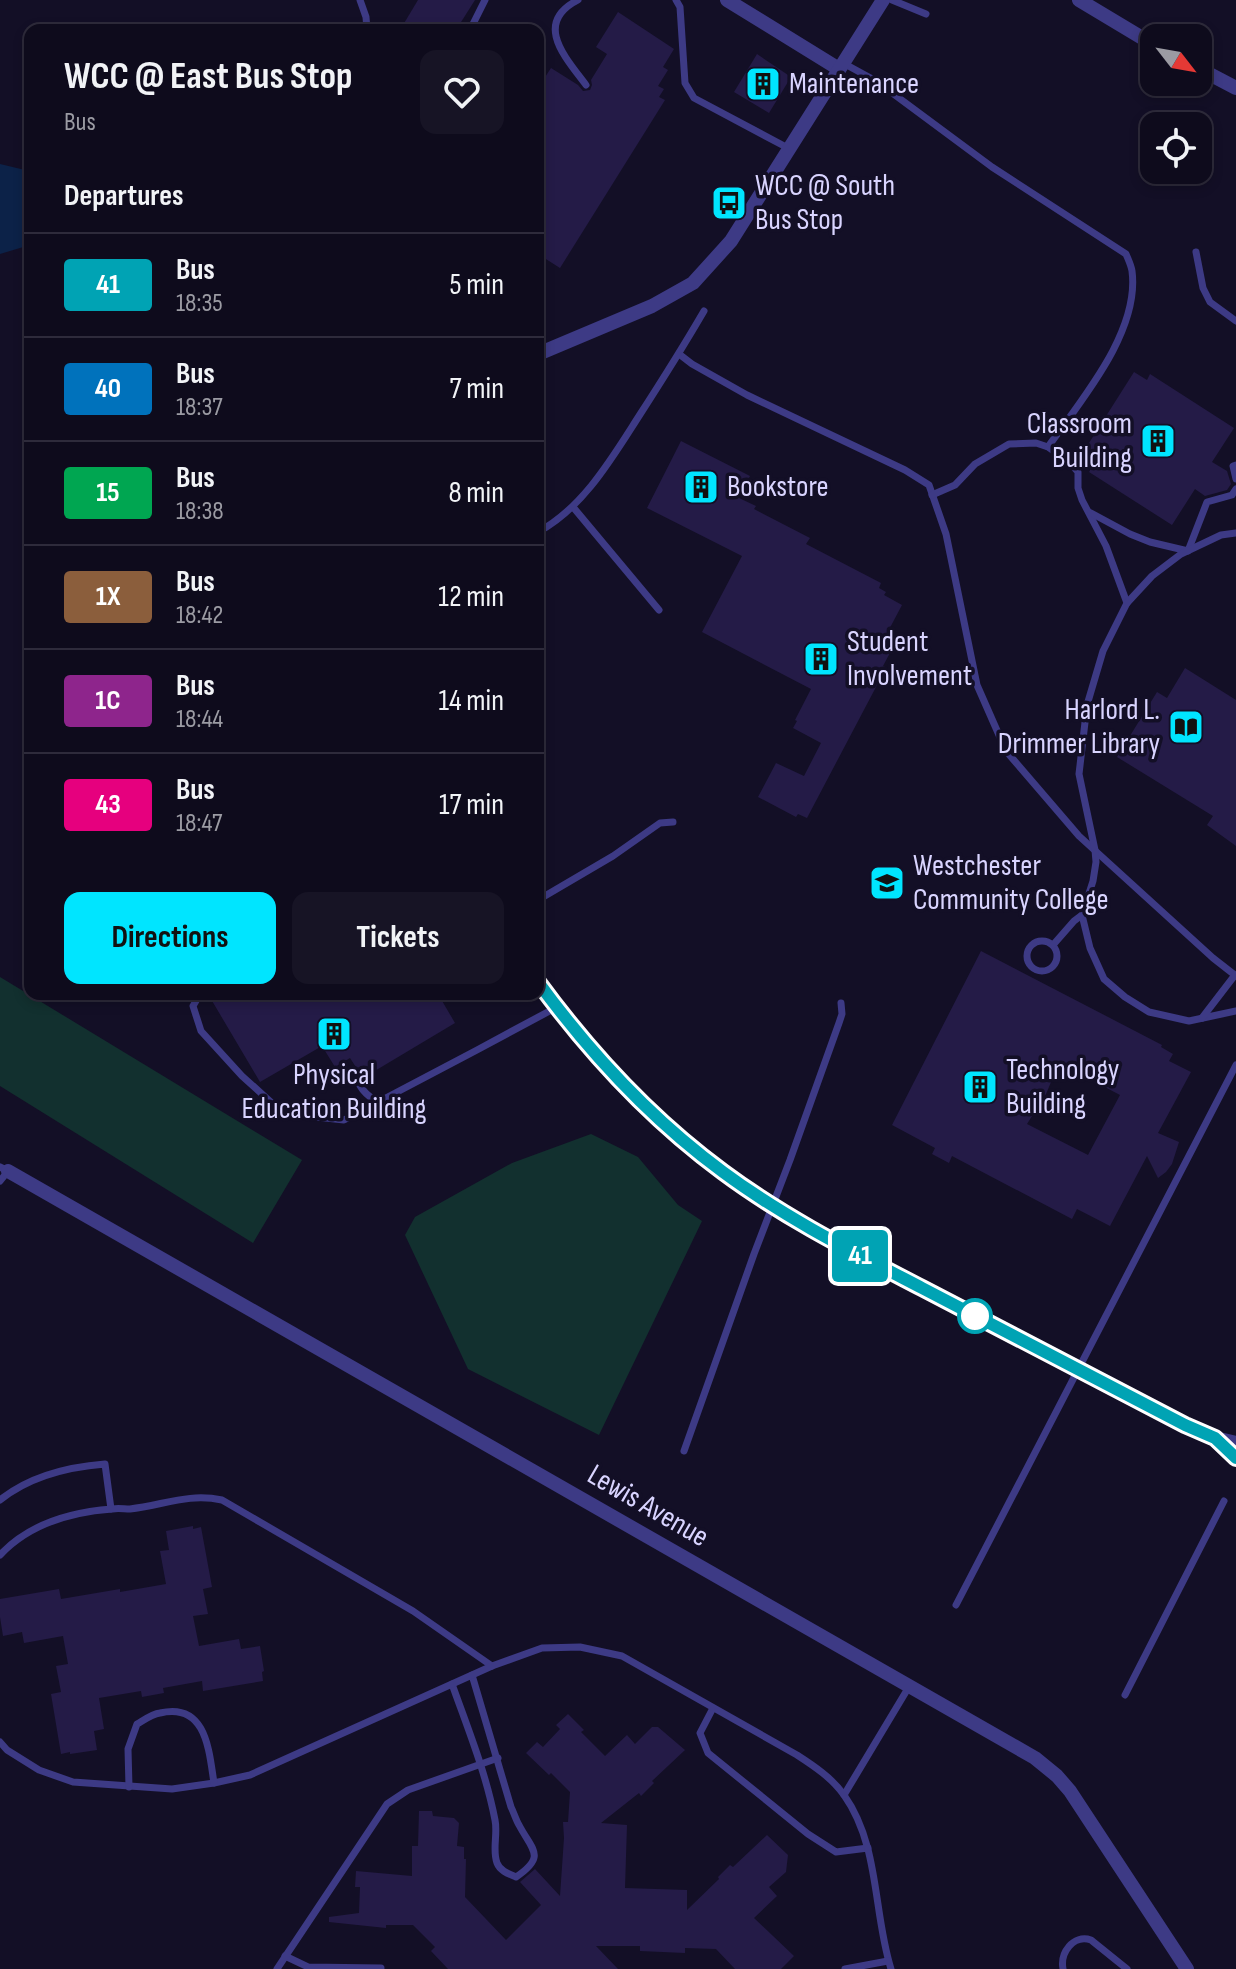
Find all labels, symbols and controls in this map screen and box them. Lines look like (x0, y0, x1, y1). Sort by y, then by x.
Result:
north arrow (1140, 24, 1212, 96)
map controls (1140, 24, 1212, 184)
button: heart (420, 50, 504, 134)
text: WCC @ East Bus Stop (64, 54, 352, 99)
building icon: Maintenance (744, 65, 782, 103)
place label: Maintenance (789, 66, 919, 102)
text: Bus (64, 107, 96, 138)
button: locate (1140, 112, 1212, 184)
place label: WCC @ South Bus Stop (755, 168, 895, 238)
text: Departures (64, 178, 184, 214)
bus stop icon: WCC @ South Bus Stop (710, 184, 748, 222)
text: Bus (176, 252, 215, 288)
text: 5 min (450, 267, 504, 303)
text: 41 (96, 268, 120, 301)
text: 18:35 (176, 288, 223, 319)
text: Bus (176, 356, 215, 392)
text: 7 min (450, 371, 504, 407)
text: 40 (95, 372, 121, 405)
text: 18:37 (176, 392, 223, 423)
place label: Classroom Building (1027, 406, 1132, 476)
building icon: Classroom Building (1139, 422, 1177, 460)
text: Bus (176, 460, 215, 496)
building icon: Bookstore (682, 468, 720, 506)
place label: Bookstore (727, 469, 829, 505)
text: 8 min (448, 475, 504, 511)
text: 15 (96, 476, 120, 509)
text: 18:38 (176, 496, 224, 527)
text: Bus (176, 564, 215, 600)
text: 12 min (438, 579, 504, 615)
text: 1X (96, 580, 120, 613)
text: 18:42 (176, 600, 223, 631)
place label: Student Involvement (847, 624, 972, 694)
building icon: Student Involvement (802, 640, 840, 678)
text: Bus (176, 668, 215, 704)
text: 14 min (439, 683, 504, 719)
text: 1C (95, 684, 121, 717)
place label: Harlord L. Drimmer Library (998, 692, 1160, 762)
text: 18:44 (176, 704, 223, 735)
library icon: Harlord L. Drimmer Library (1167, 708, 1205, 746)
text: Bus (176, 772, 215, 808)
text: 17 min (439, 787, 504, 823)
text: 43 (95, 788, 121, 821)
text: 18:47 (176, 808, 223, 839)
place label: Westchester Community College (913, 848, 1109, 918)
school or university icon: Westchester Community College (868, 864, 906, 902)
button: Directions (64, 892, 276, 984)
button: Tickets (292, 892, 504, 984)
building icon: Physical Education Building (315, 1015, 353, 1053)
place label: Technology Building (1006, 1052, 1120, 1122)
place label: Physical Education Building (241, 1057, 427, 1127)
building icon: Technology Building (961, 1068, 999, 1106)
line badge: 41 (824, 1230, 896, 1282)
text: 41 (848, 1239, 872, 1272)
unlabelled marker (958, 1299, 992, 1333)
street label: Lewis Avenue (581, 1457, 715, 1555)

